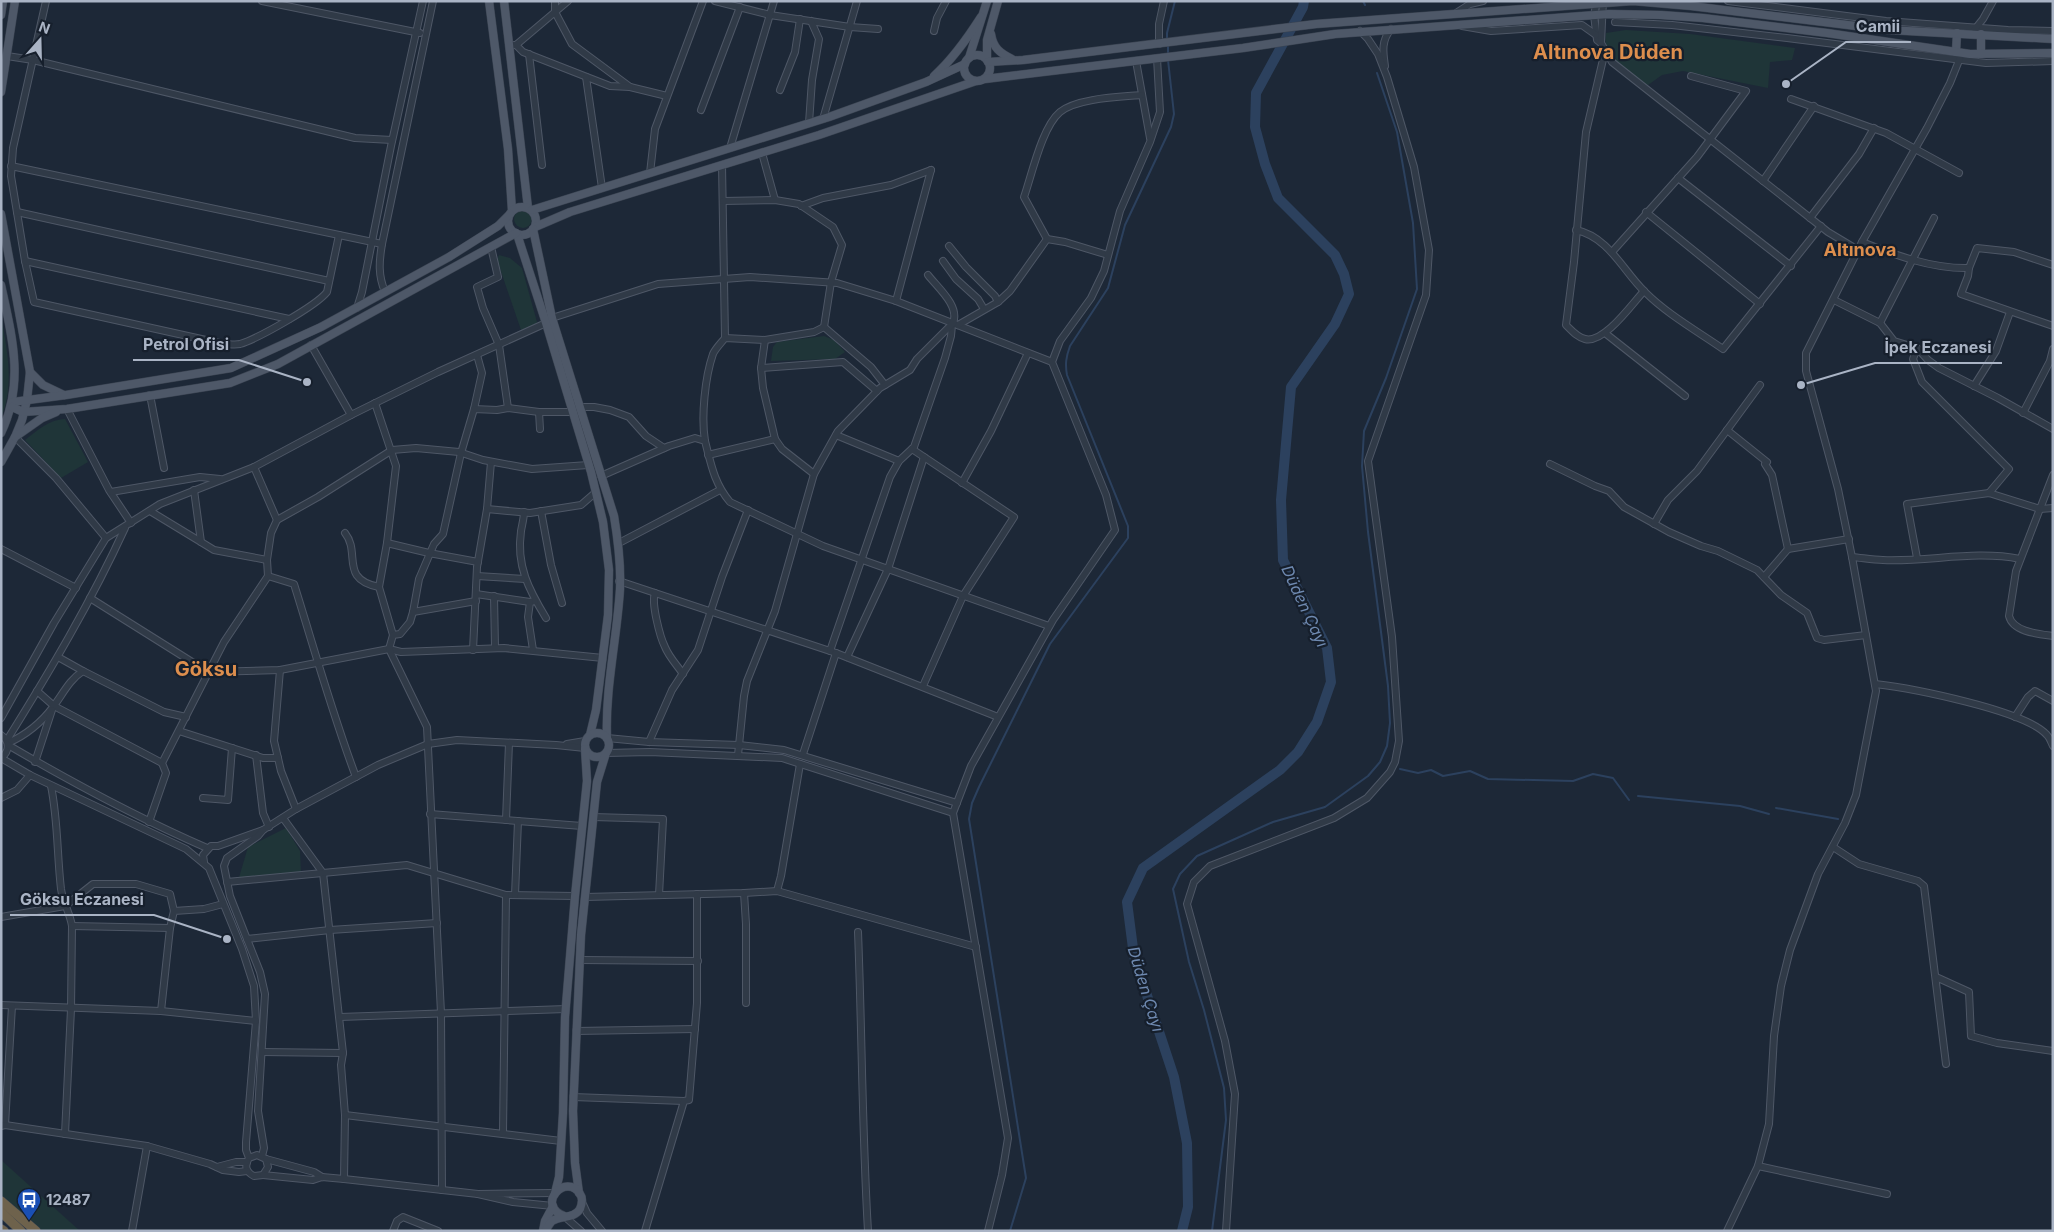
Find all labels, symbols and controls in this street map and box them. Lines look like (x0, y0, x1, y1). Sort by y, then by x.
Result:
callout: Camii (1846, 11, 1911, 42)
north arrow (15, 15, 65, 65)
text: Camii (1856, 16, 1900, 36)
text: N (37, 18, 53, 37)
district label: Altınova Düden (1533, 40, 1683, 64)
district label: Altınova (1823, 239, 1897, 260)
callout: Petrol Ofisi (133, 329, 239, 360)
callout: İpek Eczanesi (1875, 332, 2002, 363)
text: Petrol Ofisi (143, 334, 229, 354)
text: İpek Eczanesi (1884, 337, 1992, 357)
water label: Düden Çayı (1277, 562, 1333, 650)
district label: Göksu (175, 657, 237, 681)
callout: Göksu Eczanesi (10, 884, 154, 915)
text: Göksu Eczanesi (20, 889, 144, 909)
water label: Düden Çayı (1124, 944, 1168, 1034)
bus stop icon: 12487 (16, 1187, 42, 1221)
place label: 12487 (46, 1190, 91, 1209)

